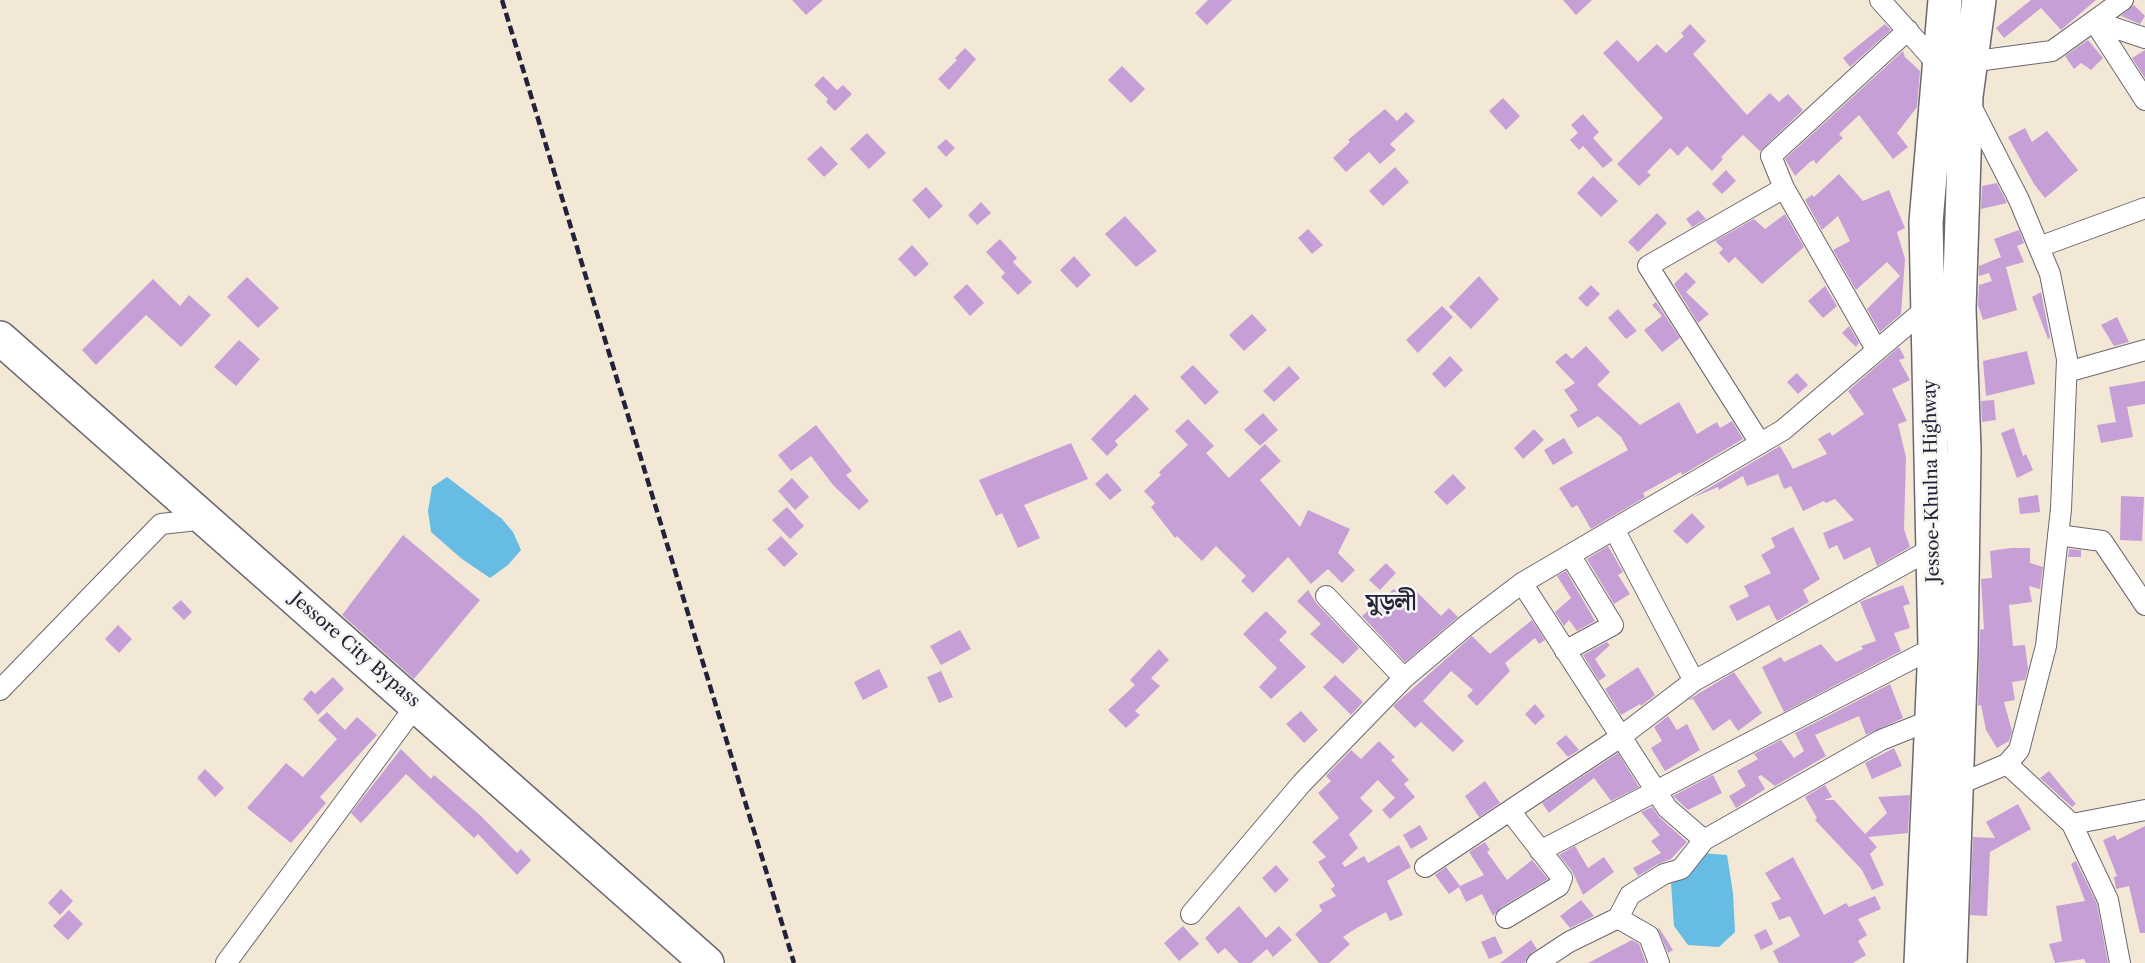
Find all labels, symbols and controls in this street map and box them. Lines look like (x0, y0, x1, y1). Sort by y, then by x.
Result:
street label: Jessoe-Khulna Highway (1919, 379, 1945, 583)
street label: Jessore City Bypass (286, 588, 424, 712)
district label: মুড়লী (1365, 589, 1417, 617)

